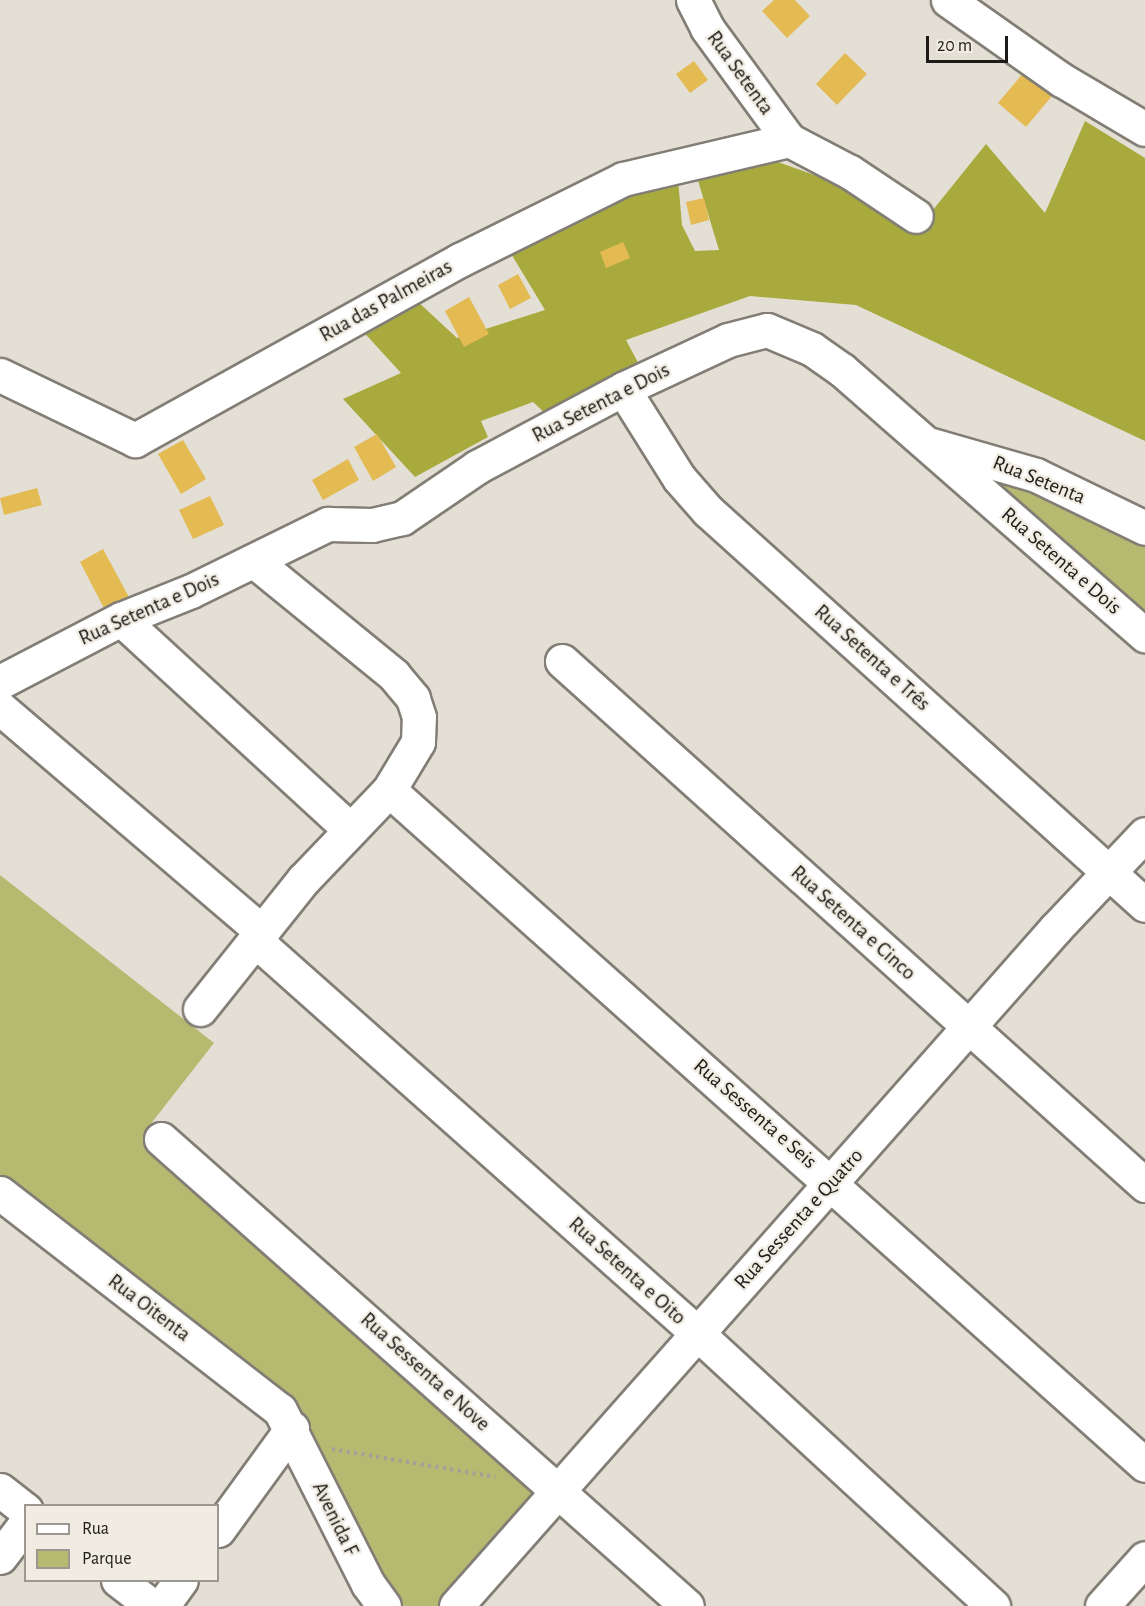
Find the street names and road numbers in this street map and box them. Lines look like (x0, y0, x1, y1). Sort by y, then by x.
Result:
street label: Rua Setenta (701, 26, 779, 120)
street label: Rua das Palmeiras (315, 254, 457, 348)
street label: Rua Setenta e Dois (528, 358, 674, 448)
street label: Rua Setenta (989, 450, 1089, 510)
street label: Rua Setenta e Dois (996, 502, 1126, 620)
street label: Rua Setenta e Dois (75, 567, 223, 651)
street label: Rua Setenta e Três (809, 599, 935, 717)
street label: Rua Setenta e Cinco (785, 860, 921, 986)
street label: Rua Sessenta e Seis (688, 1054, 822, 1174)
street label: Rua Sessenta e Quatro (729, 1143, 869, 1295)
street label: Rua Setenta e Oito (563, 1212, 691, 1330)
street label: Rua Oitenta (103, 1269, 195, 1347)
street label: Rua Sessenta e Nove (355, 1307, 495, 1437)
street label: Avenida F (306, 1478, 364, 1560)

